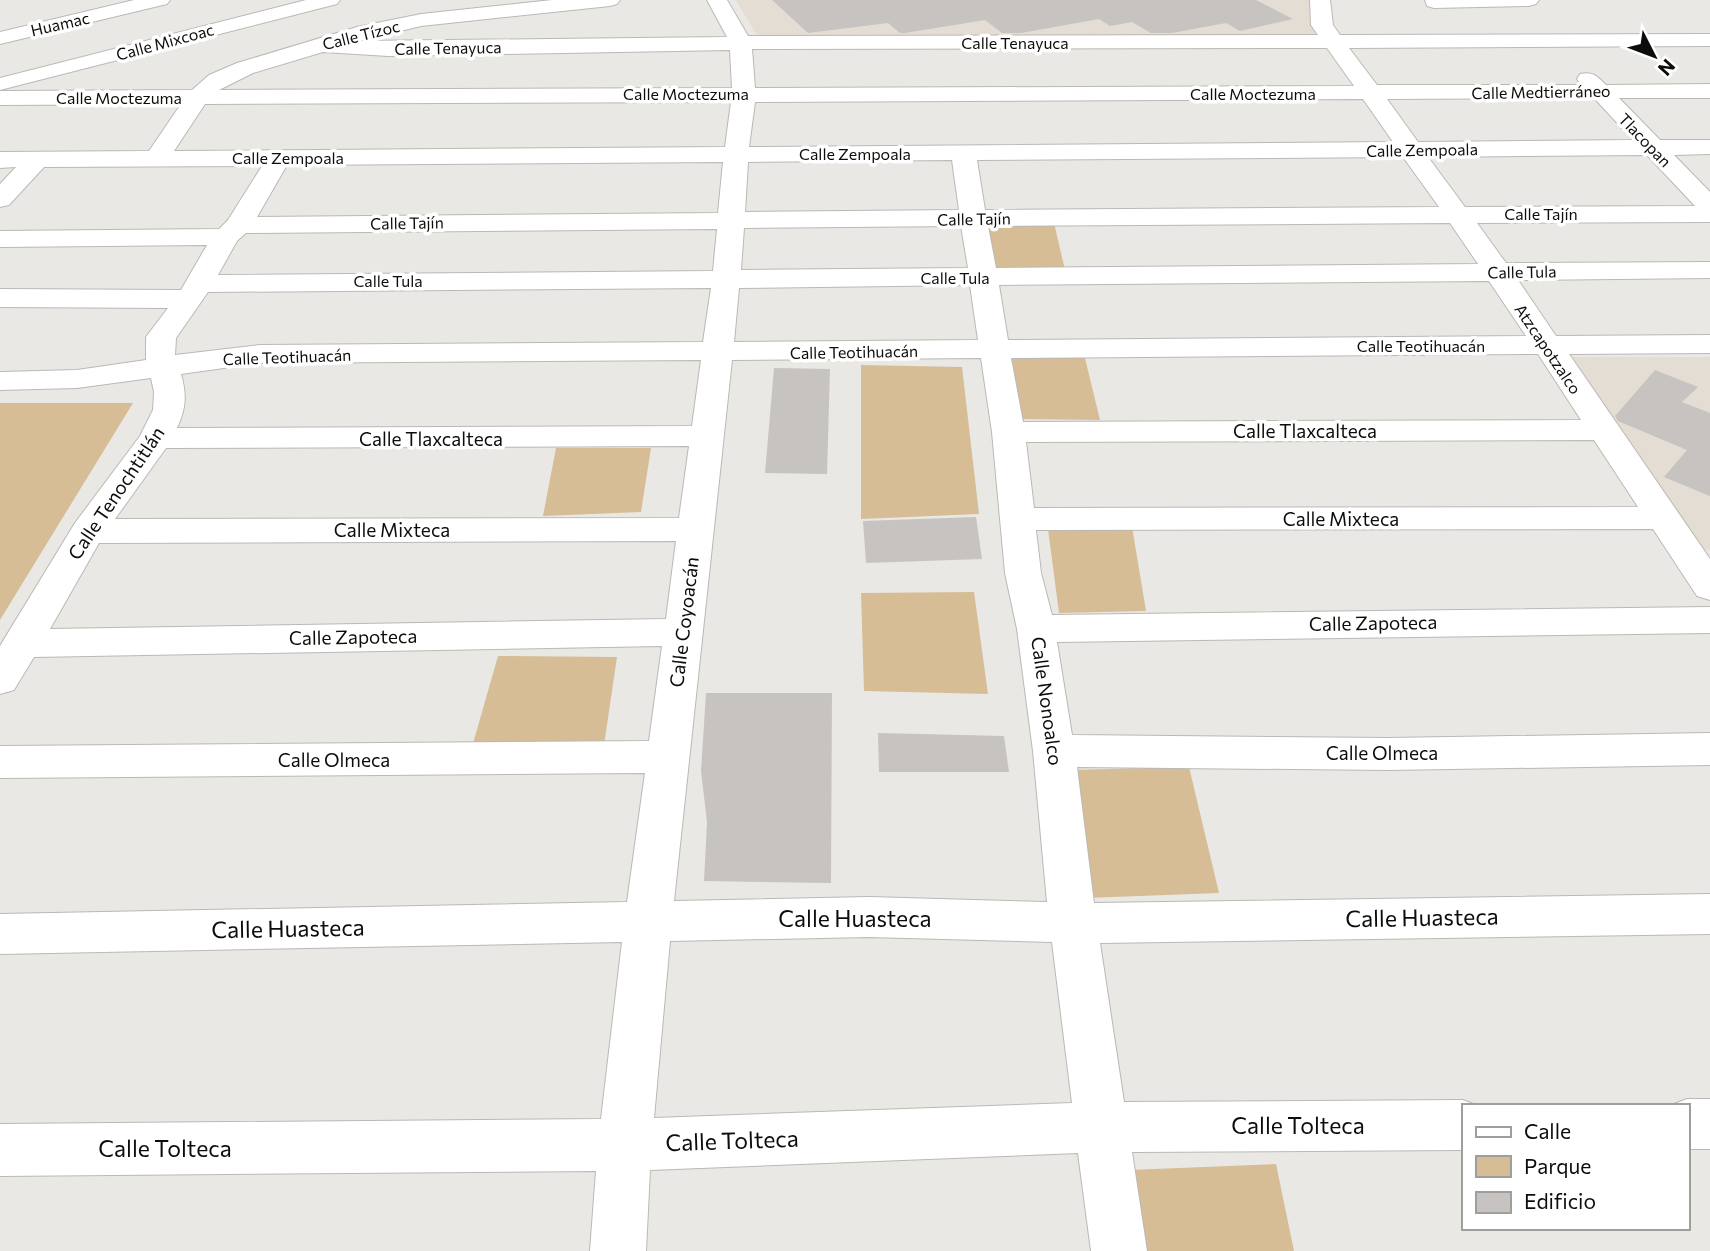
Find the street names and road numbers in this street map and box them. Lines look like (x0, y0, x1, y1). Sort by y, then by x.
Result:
street label: Huamac (29, 8, 91, 39)
street label: Calle Tízoc (320, 16, 401, 53)
street label: Calle Mixcoac (114, 19, 216, 64)
street label: Calle Tenayuca (961, 33, 1069, 52)
street label: Calle Tenayuca (394, 37, 502, 58)
street label: Calle Medtierráneo (1471, 81, 1611, 102)
street label: Calle Moctezuma (623, 84, 749, 103)
street label: Calle Moctezuma (1190, 84, 1316, 103)
street label: Calle Moctezuma (56, 88, 182, 107)
street label: Tlacopan (1615, 109, 1676, 170)
street label: Calle Zempoala (1366, 139, 1478, 160)
street label: Calle Zempoala (799, 144, 911, 163)
street label: Calle Zempoala (232, 148, 344, 167)
street label: Calle Tajín (1504, 204, 1578, 223)
street label: Calle Tajín (937, 208, 1011, 229)
street label: Calle Tajín (370, 212, 444, 233)
street label: Calle Tula (1487, 261, 1557, 282)
street label: Calle Tula (920, 268, 990, 287)
street label: Calle Tula (353, 271, 423, 290)
street label: Atzcapotzalco (1511, 300, 1586, 397)
street label: Calle Teotihuacán (1357, 336, 1485, 355)
street label: Calle Teotihuacán (790, 341, 918, 362)
street label: Calle Teotihuacán (222, 345, 351, 368)
street label: Calle Tlaxcalteca (1233, 419, 1377, 442)
street label: Calle Tenochtitlán (63, 422, 169, 564)
street label: Calle Tlaxcalteca (359, 427, 503, 450)
street label: Calle Mixteca (1283, 507, 1399, 530)
street label: Calle Mixteca (334, 518, 450, 541)
street label: Calle Coyoacán (664, 555, 703, 688)
street label: Calle Zapoteca (1309, 610, 1437, 635)
street label: Calle Zapoteca (289, 624, 417, 649)
street label: Calle Nonoalco (1027, 635, 1068, 767)
street label: Calle Olmeca (1326, 741, 1438, 764)
street label: Calle Olmeca (278, 748, 390, 771)
street label: Calle Huasteca (1345, 902, 1499, 932)
street label: Calle Huasteca (778, 904, 932, 932)
street label: Calle Huasteca (211, 913, 365, 943)
street label: Calle Tolteca (1231, 1111, 1365, 1139)
street label: Calle Tolteca (665, 1124, 799, 1156)
street label: Calle Tolteca (98, 1134, 232, 1162)

